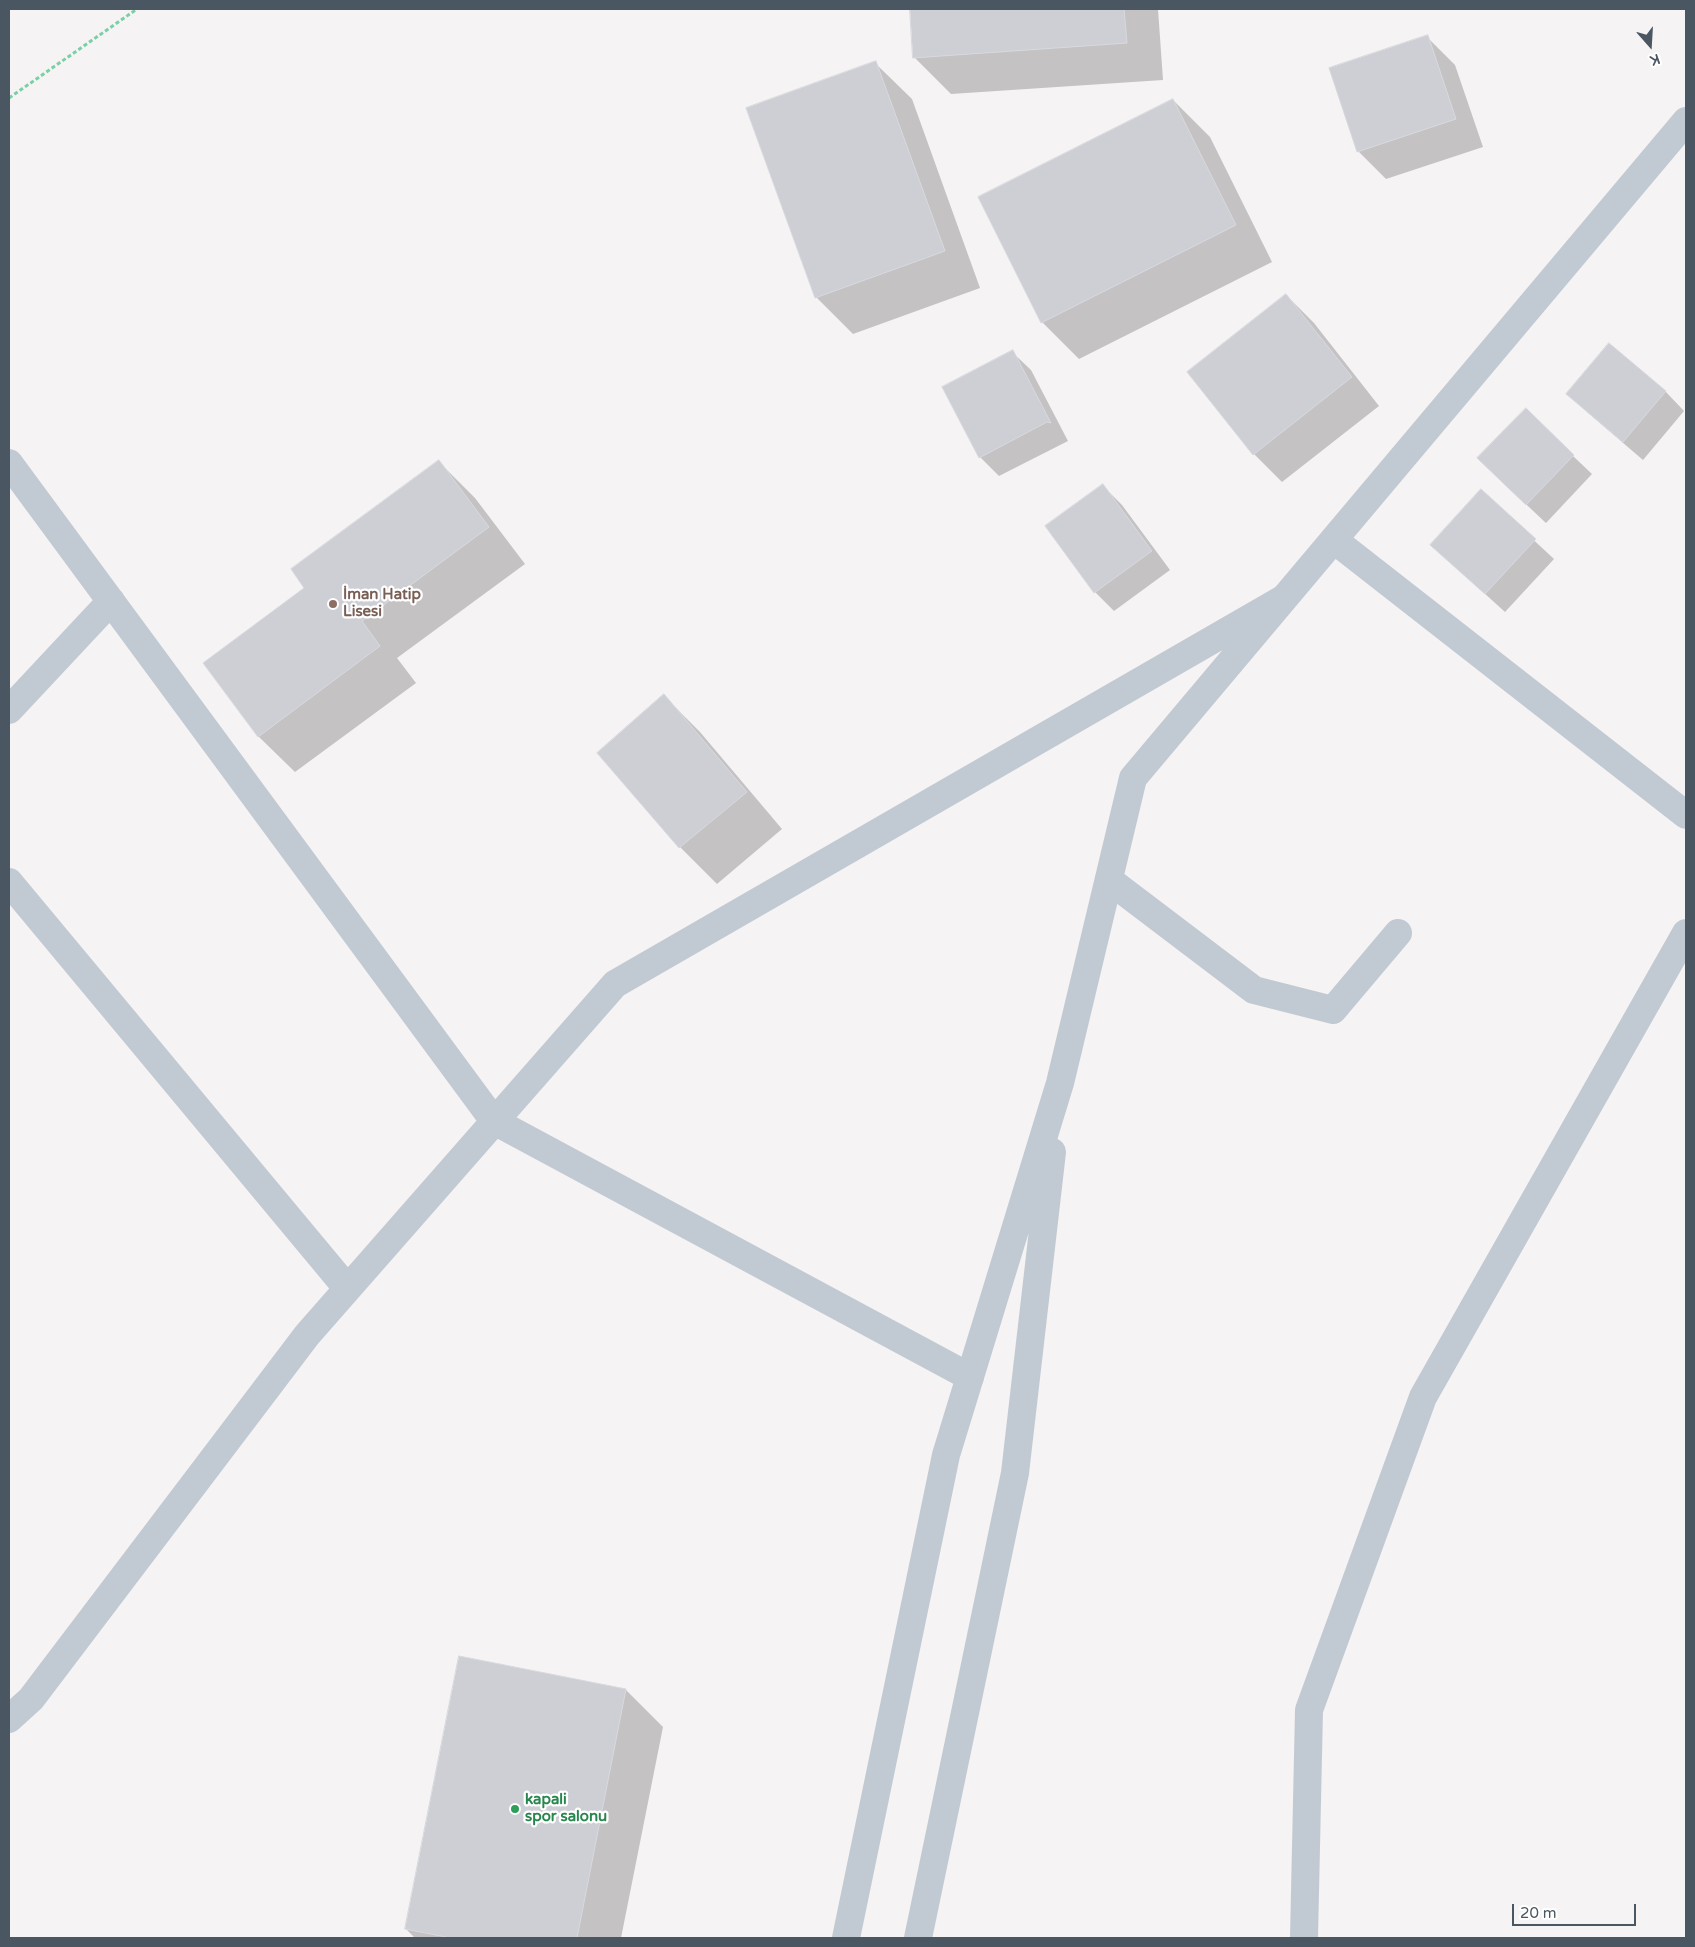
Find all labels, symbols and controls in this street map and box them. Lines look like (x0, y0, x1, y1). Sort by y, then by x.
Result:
north arrow (1625, 20, 1675, 70)
text: K (1648, 50, 1662, 69)
place label: İman Hatip Lisesi (343, 586, 421, 621)
marker: İman Hatip Lisesi (327, 598, 339, 610)
place label: kapali spor salonu (525, 1791, 607, 1826)
marker: kapali spor salonu (509, 1803, 521, 1815)
scale bar (1515, 1894, 1639, 1926)
text: 20 m (1520, 1904, 1557, 1922)

